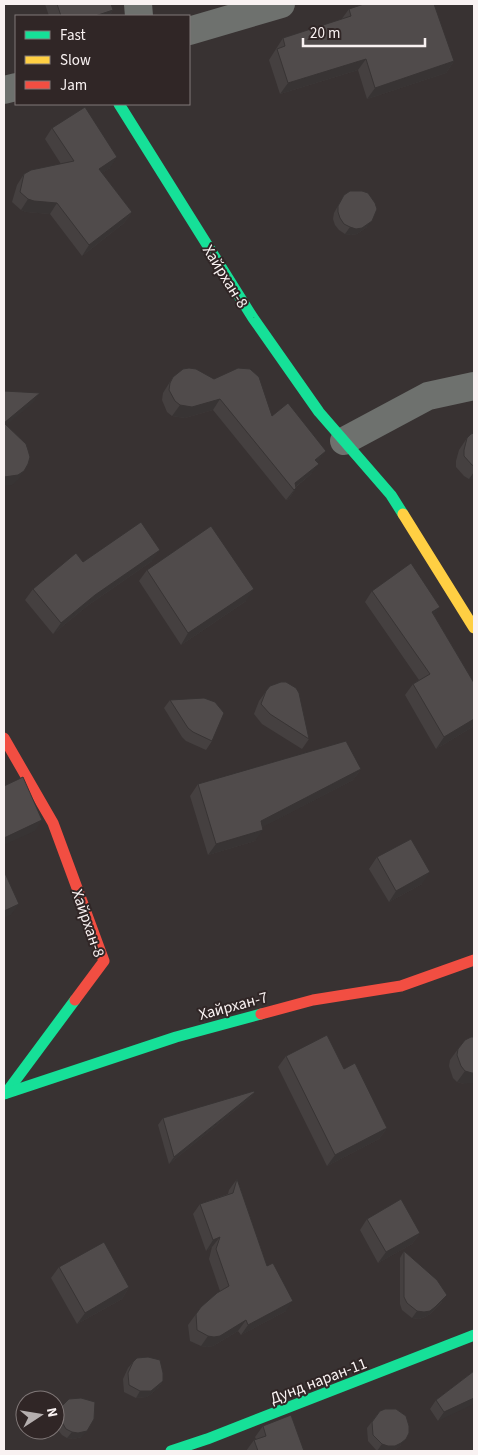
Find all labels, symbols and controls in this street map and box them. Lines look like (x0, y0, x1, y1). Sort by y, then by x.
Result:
legend (15, 15, 190, 105)
scale bar (303, 15, 426, 47)
text: 20 m (310, 23, 340, 44)
text: Fast (60, 25, 86, 46)
text: Slow (60, 50, 91, 71)
text: Jam (60, 75, 87, 96)
street label: Хайрхан-8 (197, 241, 253, 312)
street label: Хайрхан-8 (66, 886, 110, 960)
street label: Хайрхан-7 (196, 986, 270, 1026)
street label: Дунд наран-11 (267, 1352, 370, 1410)
north arrow (15, 1390, 65, 1440)
text: N (41, 1406, 62, 1419)

